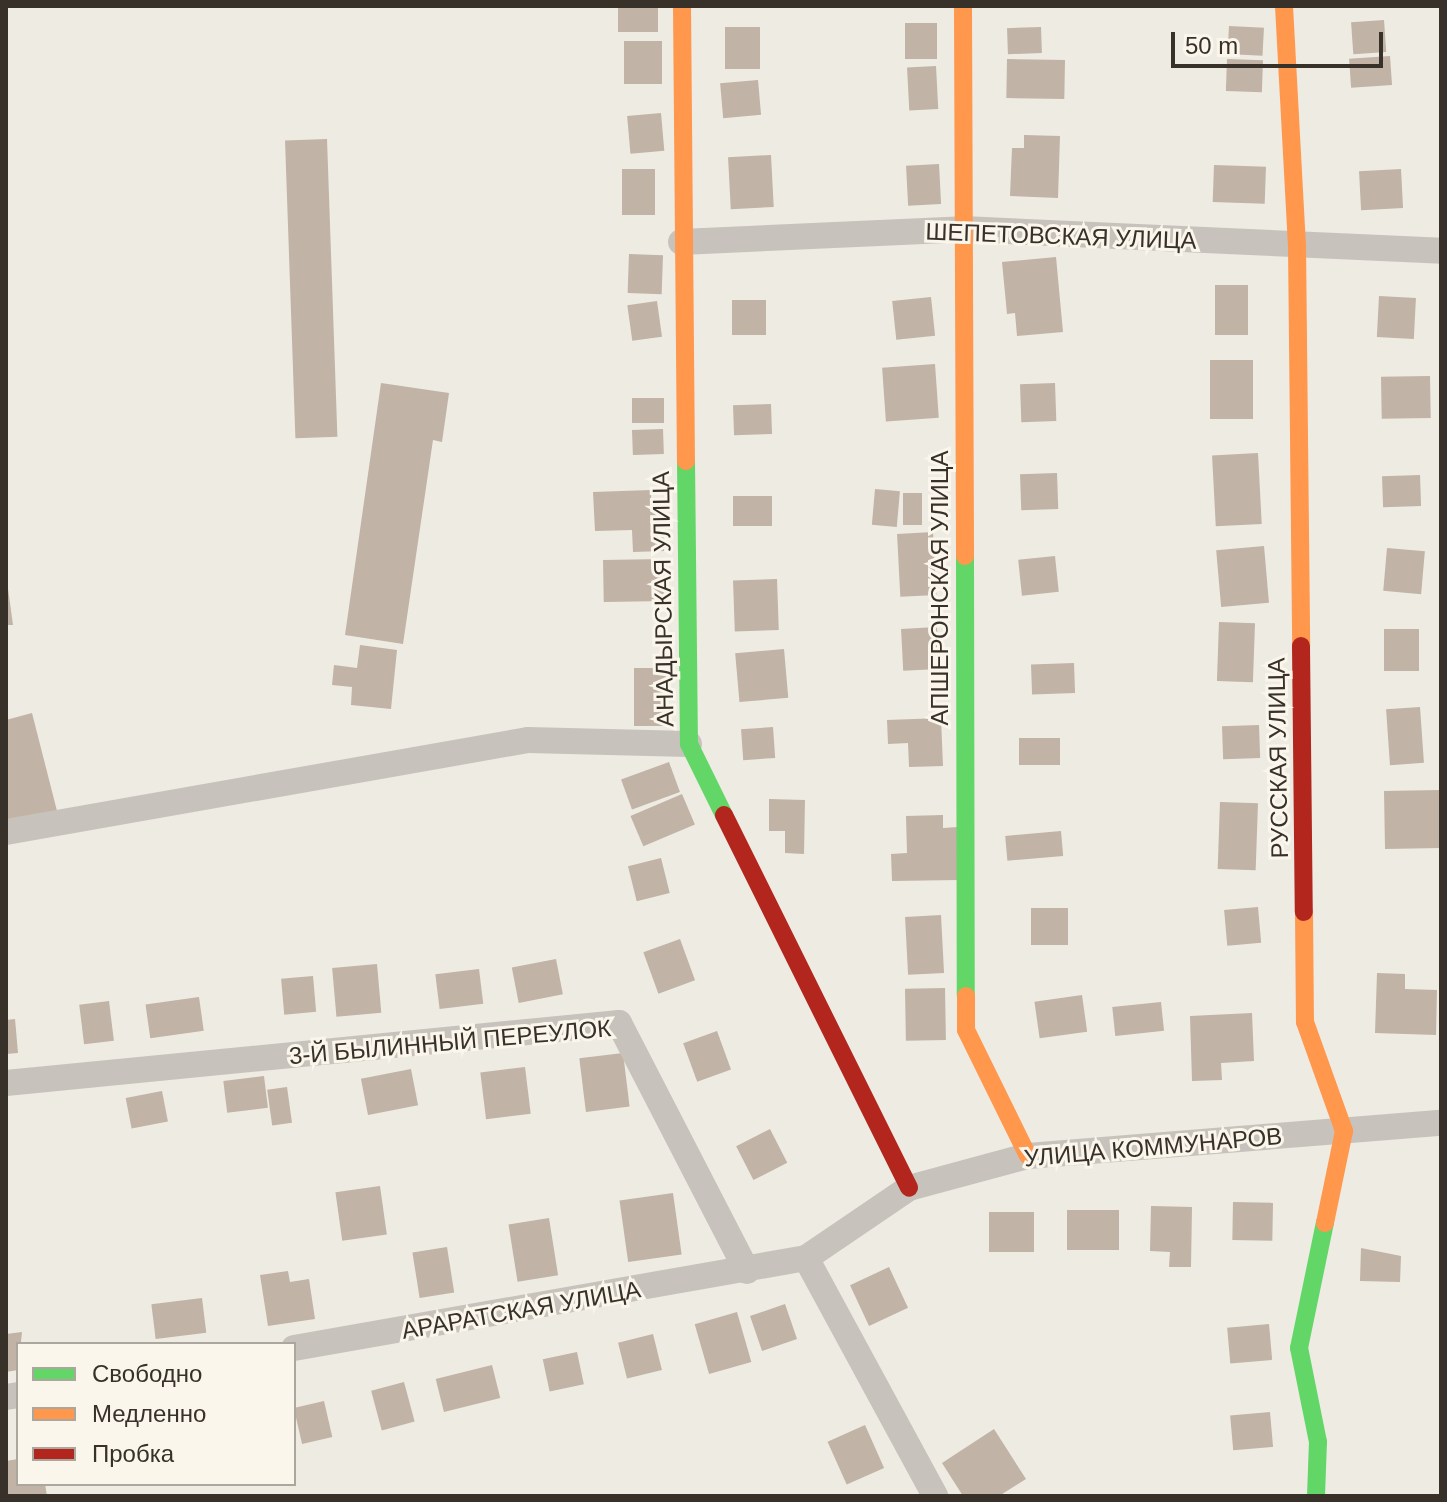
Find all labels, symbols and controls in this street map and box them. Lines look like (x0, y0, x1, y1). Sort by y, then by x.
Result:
scale bar (1175, 16, 1387, 66)
text: 50 m (1185, 32, 1238, 59)
street label: ШЕПЕТОВСКАЯ УЛИЦА (925, 217, 1197, 255)
street label: АПШЕРОНСКАЯ УЛИЦА (926, 450, 954, 726)
street label: АНАДЫРСКАЯ УЛИЦА (646, 471, 680, 727)
street label: РУССКАЯ УЛИЦА (1262, 657, 1294, 859)
street label: 3-Й БЫЛИННЫЙ ПЕРЕУЛОК (288, 1014, 612, 1070)
street label: УЛИЦА КОММУНАРОВ (1023, 1121, 1283, 1173)
street label: АРАРАТСКАЯ УЛИЦА (399, 1275, 643, 1345)
legend (16, 1342, 296, 1486)
text: Свободно (92, 1360, 202, 1387)
text: Медленно (92, 1400, 206, 1427)
text: Пробка (92, 1440, 174, 1467)

